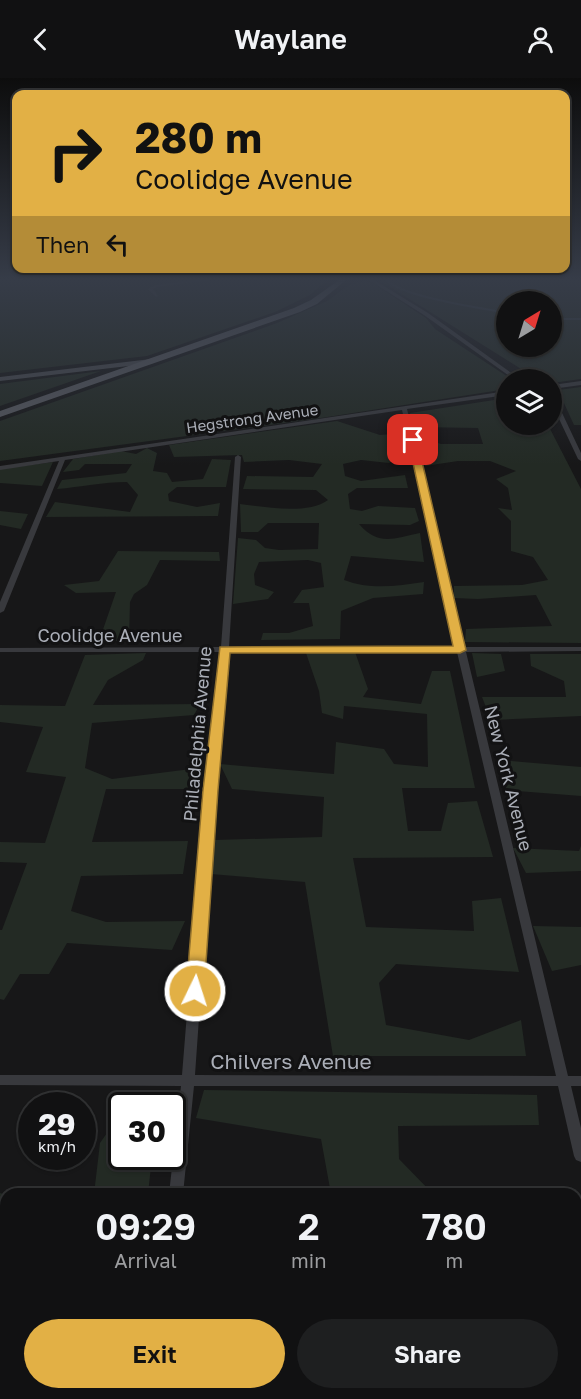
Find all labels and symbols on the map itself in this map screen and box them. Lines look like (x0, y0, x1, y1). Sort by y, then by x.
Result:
north arrow (496, 291, 562, 357)
street label: Hegstrong Avenue (185, 400, 319, 436)
pin (387, 414, 438, 465)
street label: Coolidge Avenue (37, 624, 183, 646)
street label: Philadelphia Avenue (178, 645, 216, 823)
street label: New York Avenue (480, 703, 538, 853)
position arrow (163, 959, 227, 1023)
street label: Chilvers Avenue (210, 1048, 372, 1074)
speed limit sign: 30 (108, 1092, 186, 1170)

